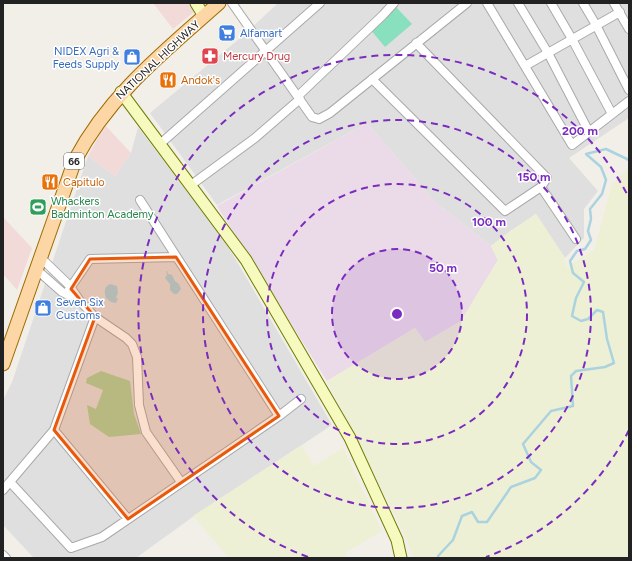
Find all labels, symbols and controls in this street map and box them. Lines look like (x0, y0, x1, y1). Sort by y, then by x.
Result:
street label: NATIONAL HIGHWAY (113, 18, 203, 102)
supermarket icon: Alfamart (217, 23, 237, 43)
place label: Alfamart (240, 27, 282, 40)
place label: NIDEX Agri & Feeds Supply (53, 45, 119, 71)
pharmacy icon: Mercury Drug (200, 46, 220, 66)
shop icon: NIDEX Agri & Feeds Supply (122, 47, 142, 67)
place label: Mercury Drug (223, 50, 290, 63)
restaurant icon: Andok's (158, 70, 178, 90)
place label: Andok's (181, 74, 220, 87)
text: 200 m (562, 124, 598, 138)
road number: 66 (64, 153, 84, 169)
text: 150 m (517, 170, 551, 184)
restaurant icon: Capitulo (40, 172, 60, 192)
place label: Capitulo (63, 176, 105, 189)
place label: Whackers Badminton Academy (51, 195, 154, 221)
sports icon: Whackers Badminton Academy (28, 197, 48, 217)
text: 100 m (472, 215, 506, 229)
text: 50 m (429, 261, 457, 275)
place label: Seven Six Customs (56, 296, 104, 322)
shop icon: Seven Six Customs (33, 298, 53, 318)
centre of rings (390, 307, 404, 321)

